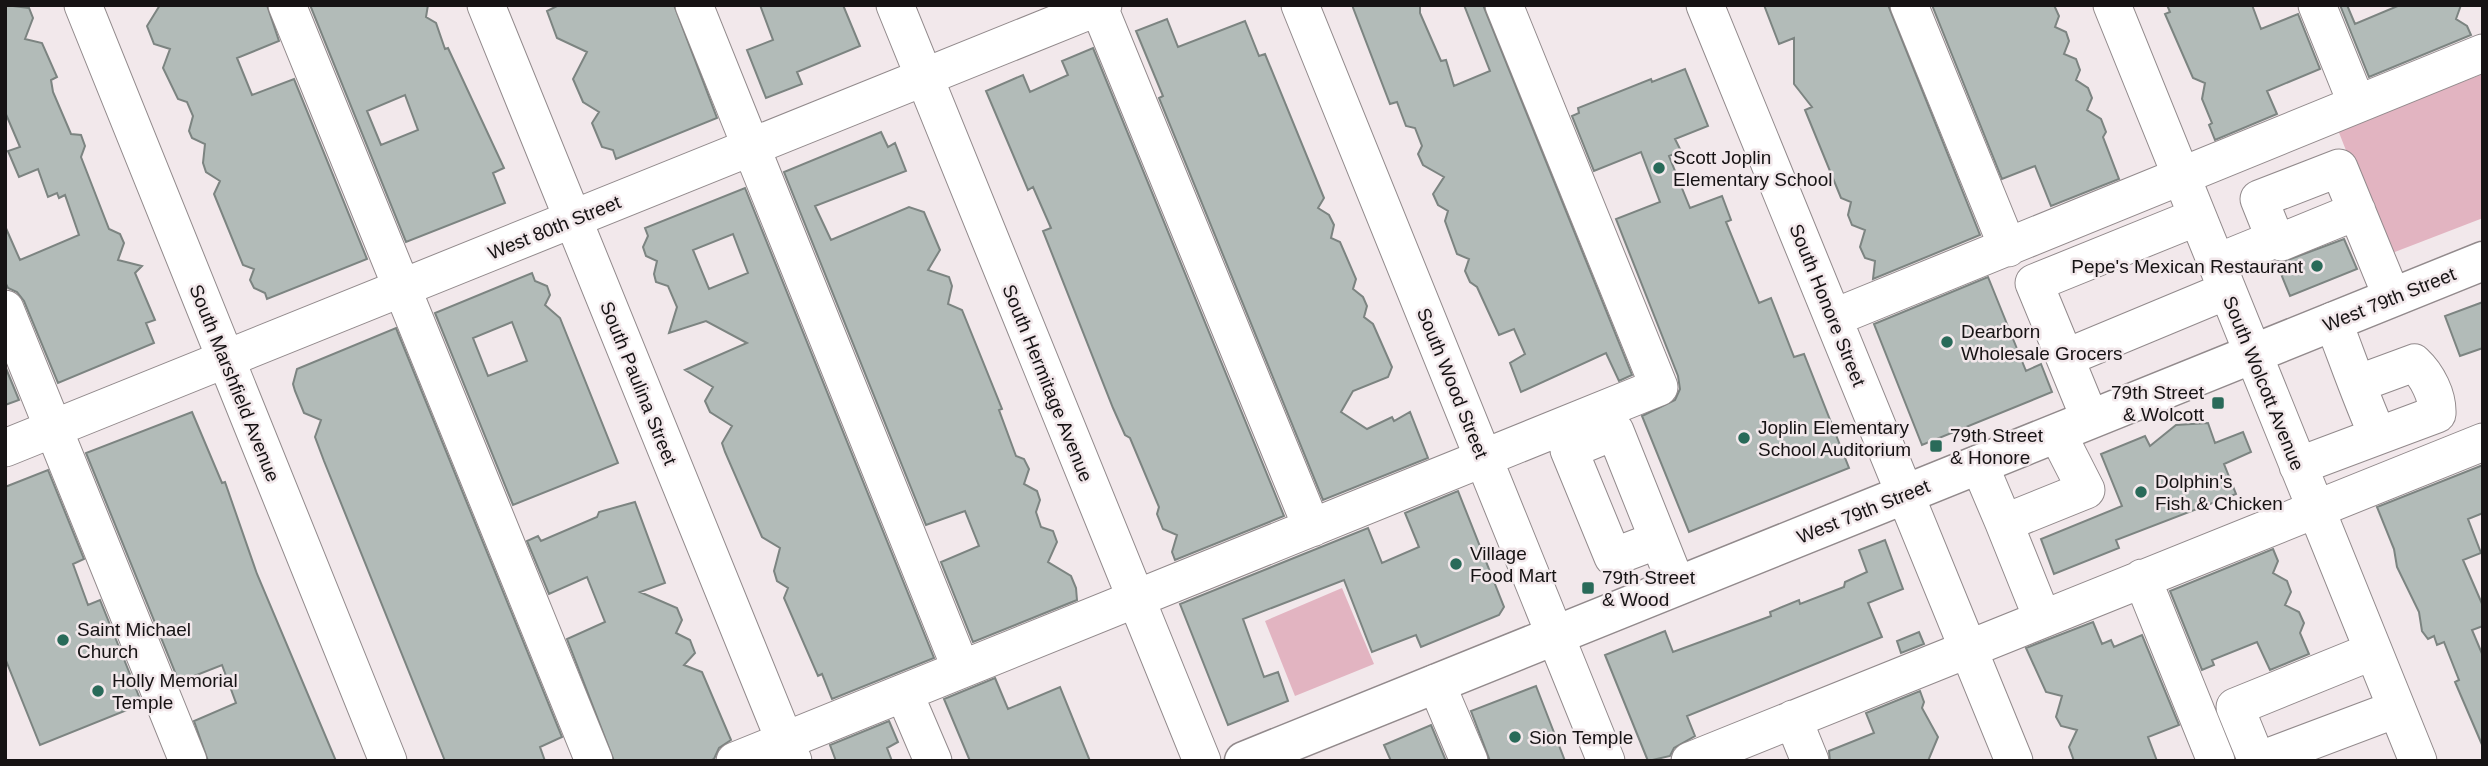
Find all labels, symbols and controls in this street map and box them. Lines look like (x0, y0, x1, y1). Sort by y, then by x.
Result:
place label: Scott Joplin Elementary School (1673, 147, 1832, 190)
marker: Scott Joplin Elementary School (1651, 160, 1667, 176)
street label: West 80th Street (485, 191, 624, 264)
street label: South Honore Street (1785, 221, 1870, 390)
place label: Pepe's Mexican Restaurant (2071, 256, 2304, 277)
marker: Pepe's Mexican Restaurant (2309, 258, 2325, 274)
street label: West 79th Street (2320, 263, 2459, 336)
street label: South Marshfield Avenue (185, 281, 284, 485)
street label: South Hermitage Avenue (998, 281, 1097, 485)
street label: South Wolcott Avenue (2219, 293, 2308, 473)
street label: South Paulina Street (596, 298, 681, 469)
street label: South Wood Street (1413, 305, 1493, 462)
place label: Dearborn Wholesale Grocers (1961, 321, 2123, 364)
marker: Dearborn Wholesale Grocers (1939, 334, 1955, 350)
place label: 79th Street & Wolcott (2111, 382, 2205, 425)
marker: 79th Street & Wolcott (2210, 395, 2226, 411)
place label: Joplin Elementary School Auditorium (1758, 417, 1911, 460)
place label: 79th Street & Honore (1950, 425, 2044, 468)
marker: Joplin Elementary School Auditorium (1736, 430, 1752, 446)
marker: 79th Street & Honore (1928, 438, 1944, 454)
place label: Dolphin's Fish & Chicken (2155, 471, 2283, 514)
street label: West 79th Street (1794, 475, 1933, 548)
marker: Dolphin's Fish & Chicken (2133, 484, 2149, 500)
place label: Village Food Mart (1470, 543, 1557, 586)
marker: Village Food Mart (1448, 556, 1464, 572)
place label: 79th Street & Wood (1602, 567, 1696, 610)
marker: 79th Street & Wood (1580, 580, 1596, 596)
place label: Saint Michael Church (77, 619, 191, 662)
marker: Saint Michael Church (55, 632, 71, 648)
place label: Holly Memorial Temple (112, 670, 238, 713)
marker: Holly Memorial Temple (90, 683, 106, 699)
place label: Sion Temple (1529, 727, 1633, 748)
marker: Sion Temple (1507, 729, 1523, 745)

